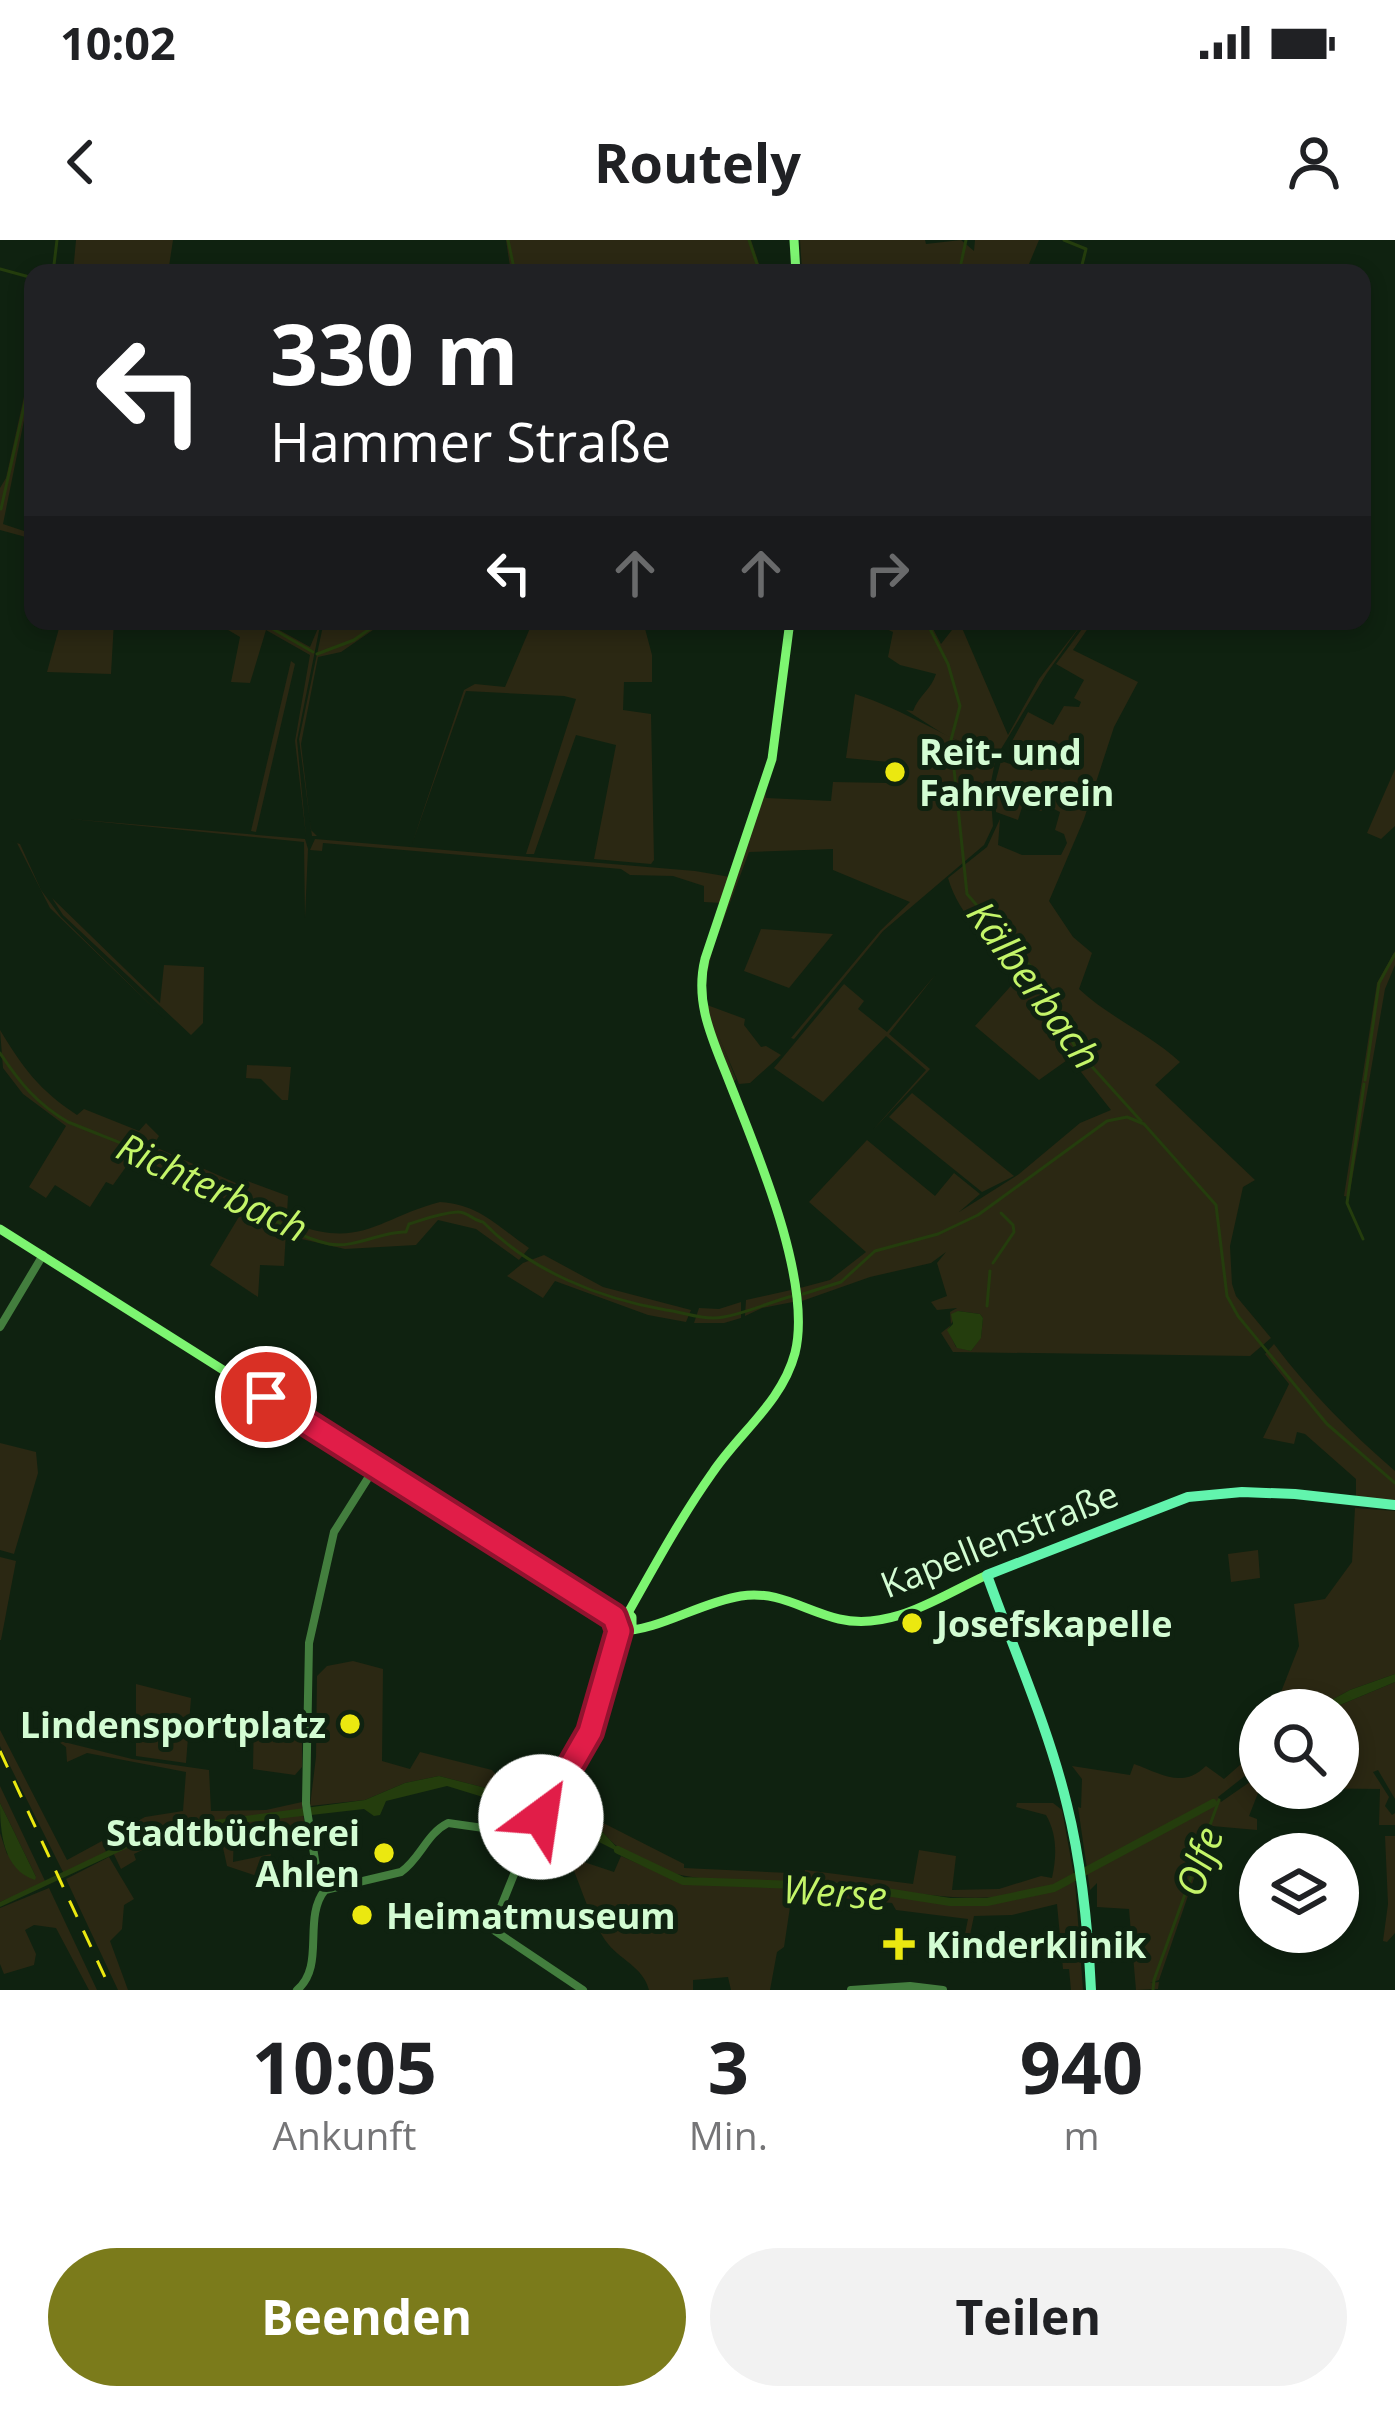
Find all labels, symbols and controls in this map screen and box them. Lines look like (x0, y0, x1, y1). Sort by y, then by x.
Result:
text: 10:02 (60, 12, 176, 73)
text: Routely (594, 125, 801, 199)
icon: back (48, 129, 114, 195)
icon: person (1281, 129, 1347, 195)
text: 330 m (270, 295, 518, 410)
icon: left (72, 312, 228, 468)
text: Hammer Straße (270, 404, 671, 478)
icon: left (476, 540, 542, 606)
icon: ahead (602, 540, 668, 606)
icon: ahead (728, 540, 794, 606)
icon: right (854, 540, 920, 606)
place label: Reit- und Fahrverein (919, 727, 1115, 817)
marker: Reit- und Fahrverein (882, 759, 908, 785)
water label: Kälberbach (956, 889, 1114, 1079)
water label: Richterbach (109, 1119, 317, 1253)
pin (215, 1346, 317, 1448)
icon: arrive (233, 1364, 299, 1430)
street label: Kapellenstraße (873, 1469, 1125, 1609)
place label: Josefskapelle (933, 1599, 1173, 1648)
marker: Josefskapelle (899, 1610, 925, 1636)
map controls (1239, 1689, 1359, 1953)
button: search (1239, 1689, 1359, 1809)
place label: Lindensportplatz (20, 1700, 326, 1749)
marker: Lindensportplatz (337, 1711, 363, 1737)
position arrow (478, 1754, 604, 1880)
place label: Stadtbücherei Ahlen (106, 1808, 360, 1898)
water label: Olfe (1162, 1819, 1234, 1903)
button: layers (1239, 1833, 1359, 1953)
marker: Stadtbücherei Ahlen (371, 1840, 397, 1866)
water label: Werse (781, 1861, 889, 1921)
place label: Heimatmuseum (386, 1891, 676, 1940)
marker: Heimatmuseum (349, 1902, 375, 1928)
place label: Kinderklinik (926, 1920, 1147, 1969)
marker: Kinderklinik (883, 1928, 915, 1960)
text: 10:05 (252, 2017, 437, 2115)
text: 3 (708, 2017, 749, 2115)
text: 940 (1020, 2017, 1143, 2115)
text: Ankunft (272, 2108, 416, 2161)
text: Min. (689, 2108, 768, 2161)
text: m (1063, 2108, 1100, 2161)
button: Beenden (48, 2248, 686, 2386)
button: Teilen (710, 2248, 1347, 2386)

